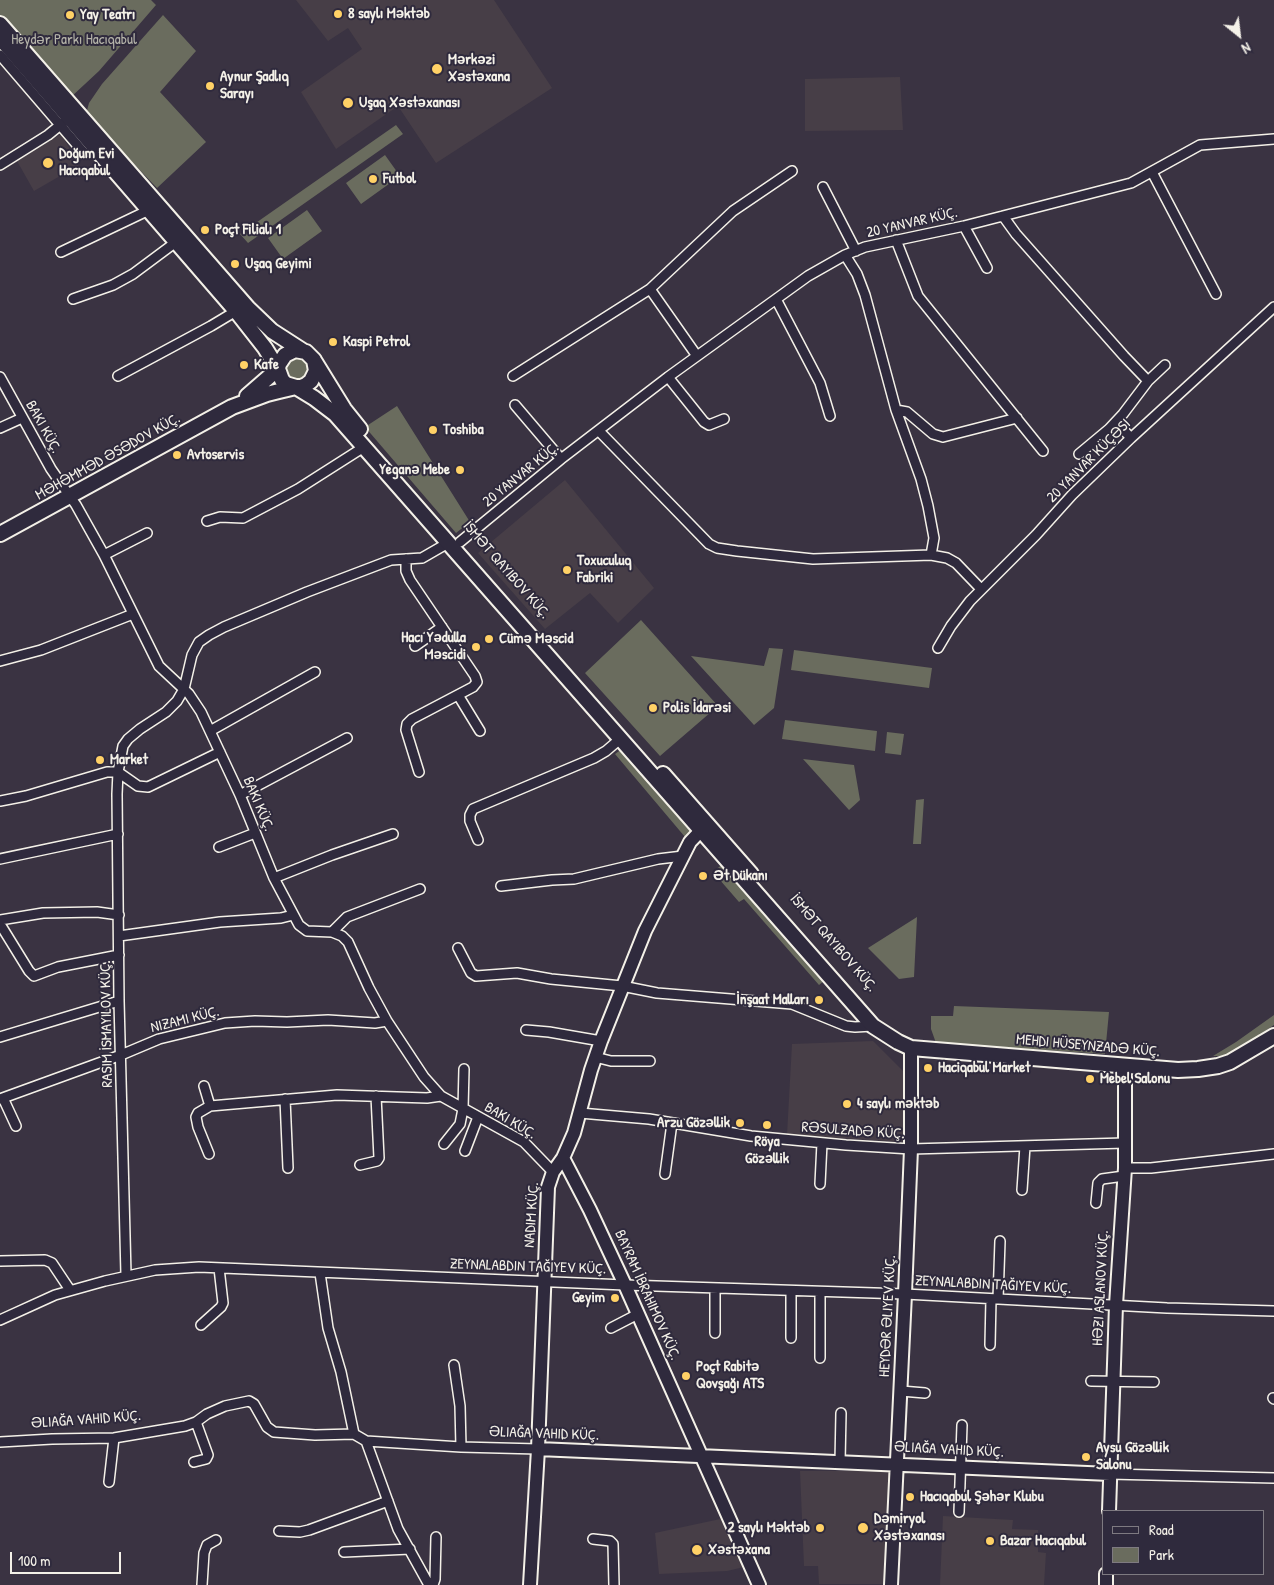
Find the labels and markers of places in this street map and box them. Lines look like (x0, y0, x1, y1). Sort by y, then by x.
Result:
place label: 8 saylı Məktəb (348, 5, 430, 23)
place label: Yay Teatrı (80, 6, 135, 24)
marker: 8 saylı Məktəb (332, 8, 344, 20)
marker: Yay Teatrı (64, 9, 76, 21)
place label: Mərkəzi Xəstəxana (448, 51, 510, 86)
marker: Mərkəzi Xəstəxana (430, 62, 444, 76)
place label: Aynur Şadlıq Sarayı (220, 68, 289, 103)
marker: Aynur Şadlıq Sarayı (204, 80, 216, 92)
place label: Uşaq Xəstəxanası (359, 94, 460, 112)
marker: Uşaq Xəstəxanası (341, 96, 355, 110)
place label: Doğum Evi Hacıqabul (59, 145, 114, 180)
marker: Doğum Evi Hacıqabul (41, 156, 55, 170)
place label: Futbol (383, 170, 416, 188)
marker: Futbol (367, 173, 379, 185)
place label: Poçt Filialı 1 (215, 221, 281, 239)
marker: Poçt Filialı 1 (199, 224, 211, 236)
place label: Uşaq Geyimi (245, 255, 312, 273)
marker: Uşaq Geyimi (229, 258, 241, 270)
place label: Kaspi Petrol (343, 333, 410, 351)
marker: Kaspi Petrol (327, 336, 339, 348)
place label: Kafe (254, 356, 279, 374)
marker: Kafe (238, 359, 250, 371)
place label: Toshiba (443, 421, 484, 439)
marker: Toshiba (427, 424, 439, 436)
place label: Avtoservis (187, 446, 244, 464)
marker: Avtoservis (171, 449, 183, 461)
place label: Yeganə Mebe (379, 461, 450, 479)
marker: Yeganə Mebe (454, 464, 466, 476)
place label: Toxuculuq Fabriki (577, 552, 632, 587)
marker: Toxuculuq Fabriki (561, 564, 573, 576)
place label: Hacı Yədulla Məscidi (401, 629, 466, 664)
place label: Cümə Məscid (499, 630, 573, 648)
marker: Cümə Məscid (483, 633, 495, 645)
marker: Hacı Yədulla Məscidi (470, 641, 482, 653)
place label: Polis İdarəsi (663, 699, 731, 717)
marker: Polis İdarəsi (647, 702, 659, 714)
place label: Market (110, 751, 148, 769)
marker: Market (94, 754, 106, 766)
place label: Ət Dükanı (713, 867, 768, 885)
marker: Ət Dükanı (697, 870, 709, 882)
place label: İnşaat Malları (736, 991, 809, 1009)
marker: İnşaat Malları (813, 994, 825, 1006)
place label: Haciqabul Market (938, 1059, 1030, 1077)
marker: Haciqabul Market (922, 1062, 934, 1074)
place label: Mebel Salonu (1100, 1070, 1170, 1088)
marker: Mebel Salonu (1084, 1073, 1096, 1085)
place label: 4 saylı məktəb (857, 1095, 939, 1113)
marker: 4 saylı məktəb (841, 1098, 853, 1110)
place label: Arzu Gözəllik (657, 1114, 730, 1132)
marker: Arzu Gözəllik (734, 1117, 746, 1129)
marker: Röya Gözəllik (761, 1119, 773, 1131)
place label: Röya Gözəllik (745, 1133, 789, 1168)
place label: Geyim (572, 1289, 605, 1307)
marker: Geyim (609, 1292, 621, 1304)
place label: Poçt Rabitə Qovşağı ATS (696, 1358, 764, 1393)
marker: Poçt Rabitə Qovşağı ATS (680, 1370, 692, 1382)
place label: Aysu Gözəllik Salonu (1096, 1439, 1169, 1474)
marker: Aysu Gözəllik Salonu (1080, 1451, 1092, 1463)
place label: Hacıqabul Şəhər Klubu (920, 1488, 1044, 1506)
marker: Hacıqabul Şəhər Klubu (904, 1491, 916, 1503)
place label: Dəmiryol Xəstəxanası (874, 1510, 945, 1545)
place label: 2 saylı Məktəb (728, 1519, 810, 1537)
marker: Dəmiryol Xəstəxanası (856, 1521, 870, 1535)
marker: 2 saylı Məktəb (814, 1522, 826, 1534)
place label: Bazar Hacıqabul (1000, 1532, 1086, 1550)
marker: Bazar Hacıqabul (984, 1535, 996, 1547)
place label: Xəstəxana (708, 1541, 770, 1559)
marker: Xəstəxana (690, 1543, 704, 1557)

